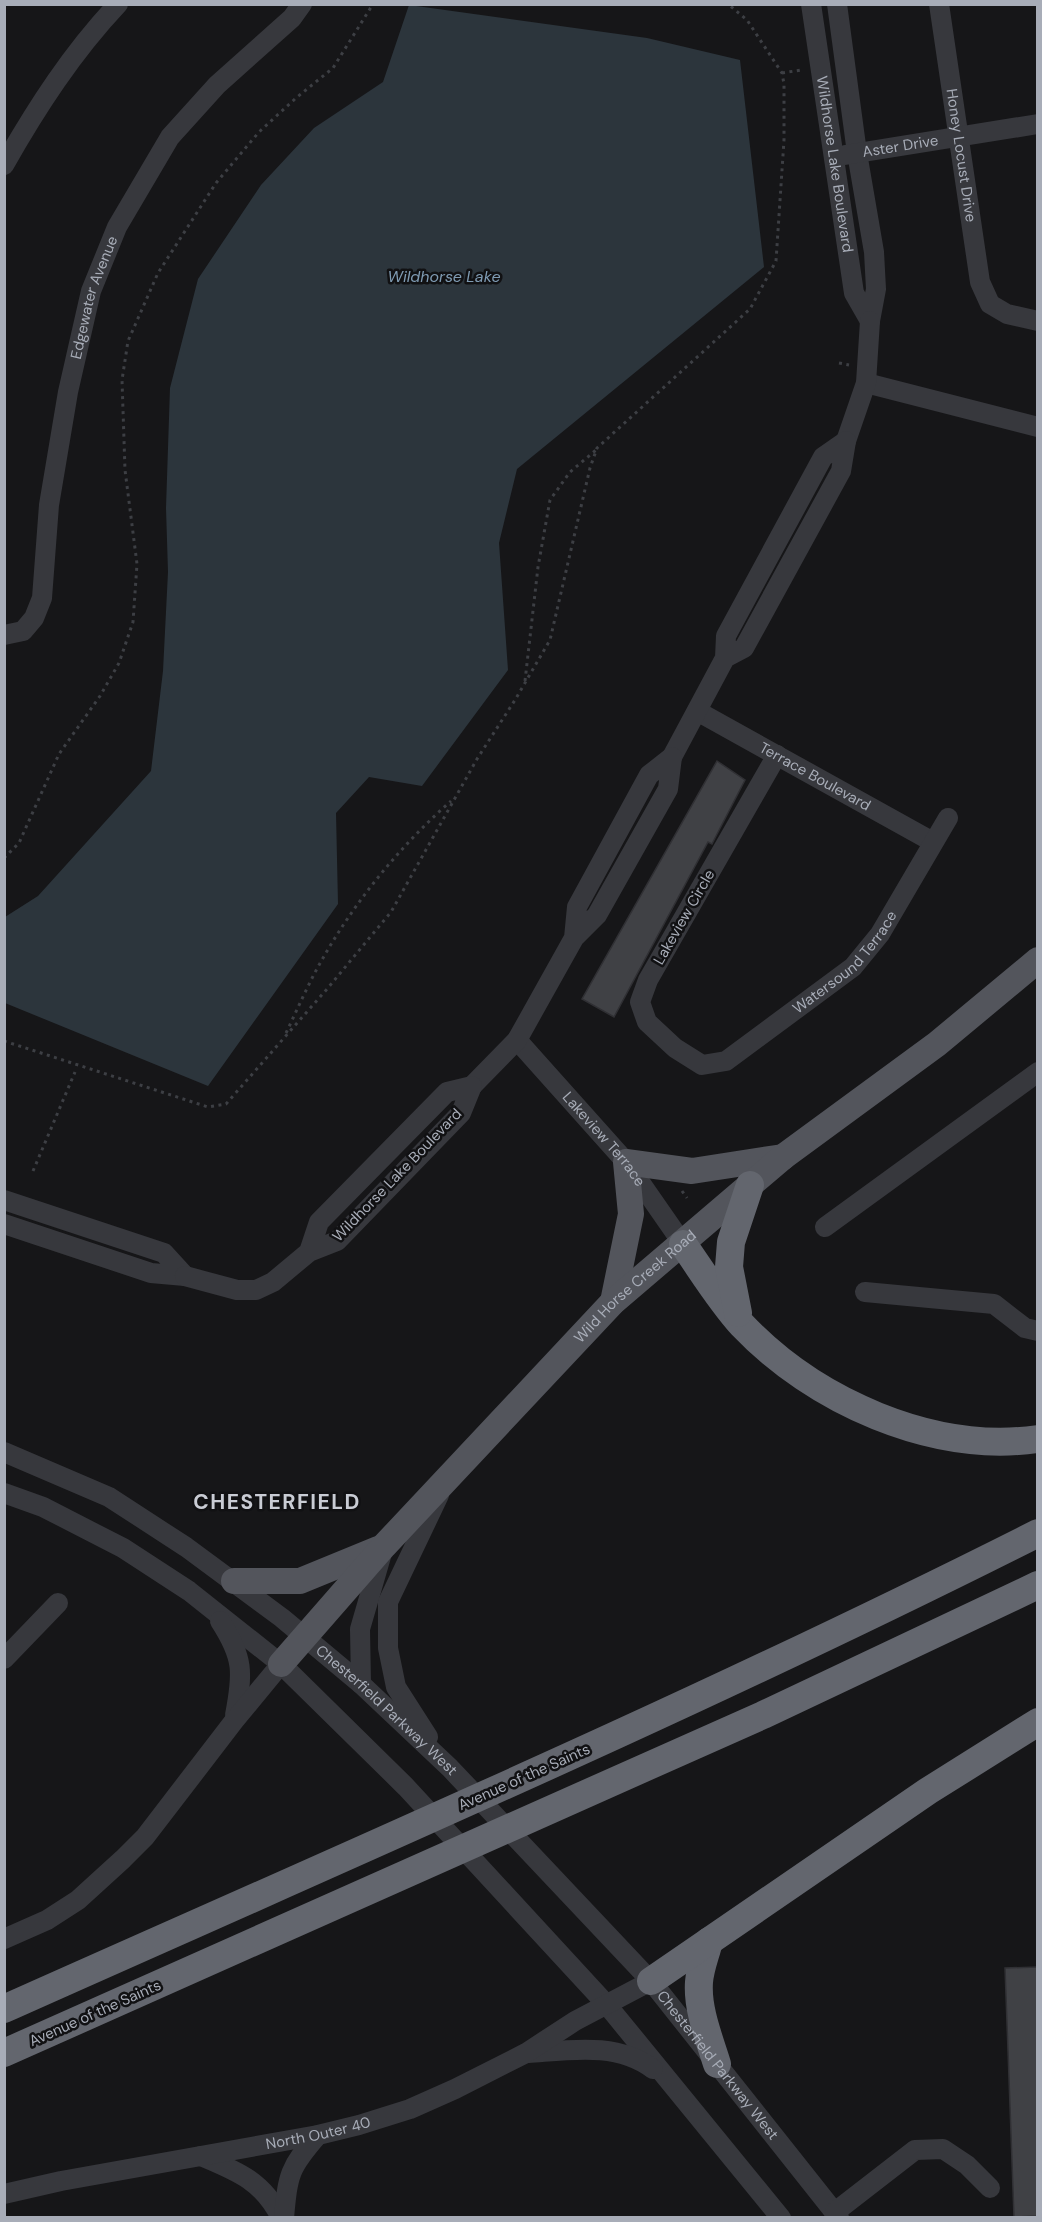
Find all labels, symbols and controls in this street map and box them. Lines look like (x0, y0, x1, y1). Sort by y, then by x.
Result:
street label: Wildhorse Lake Boulevard (812, 75, 858, 254)
street label: Honey Locust Drive (942, 87, 981, 223)
street label: Aster Drive (861, 130, 940, 162)
street label: Edgewater Avenue (66, 233, 122, 361)
water label: Wildhorse Lake (387, 266, 501, 287)
street label: Terrace Boulevard (756, 738, 874, 815)
street label: Lakeview Circle (649, 866, 719, 968)
street label: Watersound Terrace (789, 907, 901, 1018)
street label: Lakeview Terrace (558, 1088, 650, 1190)
street label: Wildhorse Lake Boulevard (328, 1104, 466, 1246)
street label: Wild Horse Creek Road (570, 1225, 700, 1347)
district label: CHESTERFIELD (193, 1488, 361, 1516)
street label: Chesterfield Parkway West (312, 1640, 462, 1780)
street label: Avenue of the Saints (455, 1739, 593, 1815)
street label: Avenue of the Saints (26, 1975, 164, 2051)
street label: Chesterfield Parkway West (652, 1986, 783, 2144)
street label: North Outer 40 (264, 2112, 373, 2154)

